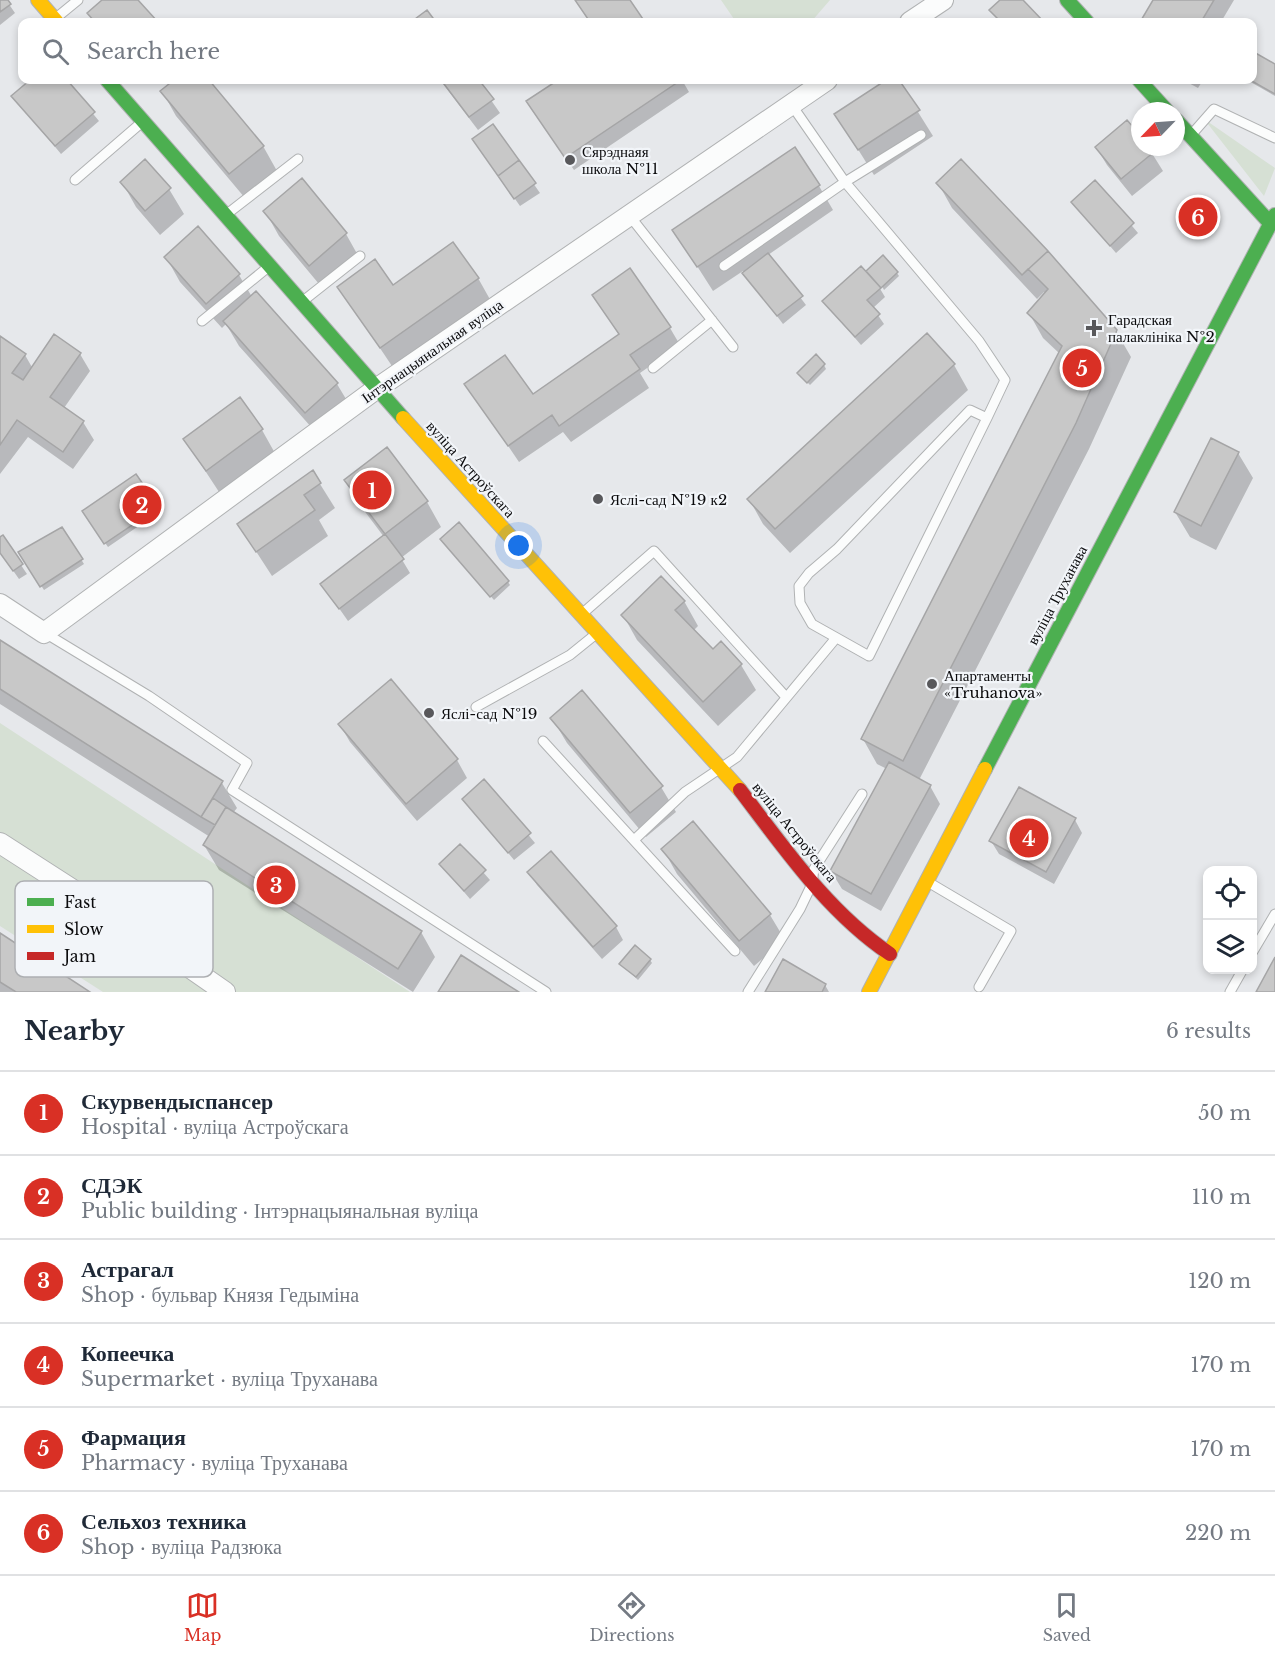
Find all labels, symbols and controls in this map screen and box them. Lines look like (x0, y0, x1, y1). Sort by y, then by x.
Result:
search box (18, 18, 1257, 84)
icon: search (39, 35, 72, 68)
text: Search here (87, 38, 220, 65)
north arrow (1131, 102, 1185, 156)
place label: Сярэднаяя школа №11 (582, 142, 658, 178)
marker: Сярэднаяя школа №11 (563, 153, 577, 167)
pin: 6 (1178, 194, 1218, 240)
street label: Інтэрнацыянальная вуліца (358, 295, 507, 407)
place label: Гарадская палаклініка №2 (1108, 310, 1215, 346)
marker: Гарадская палаклініка №2 (1085, 319, 1103, 337)
pin: 5 (1062, 346, 1102, 391)
street label: вуліца Астроўскага (423, 417, 520, 522)
pin: 1 (352, 468, 392, 512)
pin: 2 (122, 482, 162, 528)
place label: Яслі-сад №19 к2 (610, 490, 727, 509)
marker: Яслі-сад №19 к2 (591, 492, 605, 506)
your location (504, 531, 533, 560)
street label: вуліца Труханава (1023, 542, 1091, 648)
place label: Апартаменты «Truhanova» (944, 666, 1043, 702)
marker: Апартаменты «Truhanova» (925, 677, 939, 691)
place label: Яслі-сад №19 (441, 704, 537, 723)
marker: Яслі-сад №19 (422, 706, 436, 720)
street label: вуліца Астроўскага (749, 778, 841, 886)
pin: 4 (1010, 816, 1048, 860)
pin: 3 (256, 862, 296, 908)
map controls (1203, 866, 1257, 974)
button: locate (1203, 866, 1257, 920)
legend (15, 881, 213, 977)
text: Fast (64, 892, 96, 912)
text: Slow (64, 919, 104, 939)
button: layers (1203, 920, 1257, 974)
text: Jam (62, 946, 96, 966)
text: Nearby (24, 1015, 125, 1047)
text: 6 results (1166, 1019, 1251, 1043)
text: Скурвендыспансер (81, 1088, 273, 1115)
text: 1 (39, 1101, 48, 1125)
text: 50 m (1198, 1101, 1251, 1125)
text: Hospital · вуліца Астроўскага (81, 1115, 349, 1139)
text: СДЭК (81, 1172, 142, 1199)
text: 2 (37, 1185, 50, 1209)
text: 110 m (1192, 1185, 1251, 1209)
text: Public building · Інтэрнацыянальная вуліца (81, 1199, 478, 1223)
text: Астрагал (81, 1256, 174, 1283)
text: 3 (37, 1269, 50, 1293)
text: 120 m (1188, 1269, 1251, 1293)
text: Shop · бульвар Князя Гедыміна (81, 1283, 359, 1307)
text: Копеечка (81, 1340, 174, 1367)
text: 4 (37, 1353, 50, 1377)
text: 170 m (1191, 1353, 1251, 1377)
text: Supermarket · вуліца Труханава (81, 1367, 378, 1391)
text: Фармация (81, 1424, 186, 1451)
text: 5 (38, 1437, 49, 1461)
text: 170 m (1191, 1437, 1251, 1461)
text: Pharmacy · вуліца Труханава (81, 1451, 348, 1475)
text: Сельхоз техника (81, 1508, 247, 1535)
text: 6 (37, 1521, 50, 1545)
text: 220 m (1185, 1521, 1251, 1545)
text: Shop · вуліца Радзюка (81, 1535, 282, 1559)
tab: Map (184, 1589, 221, 1645)
tab: Directions (589, 1589, 674, 1645)
tab: Saved (1043, 1589, 1091, 1645)

